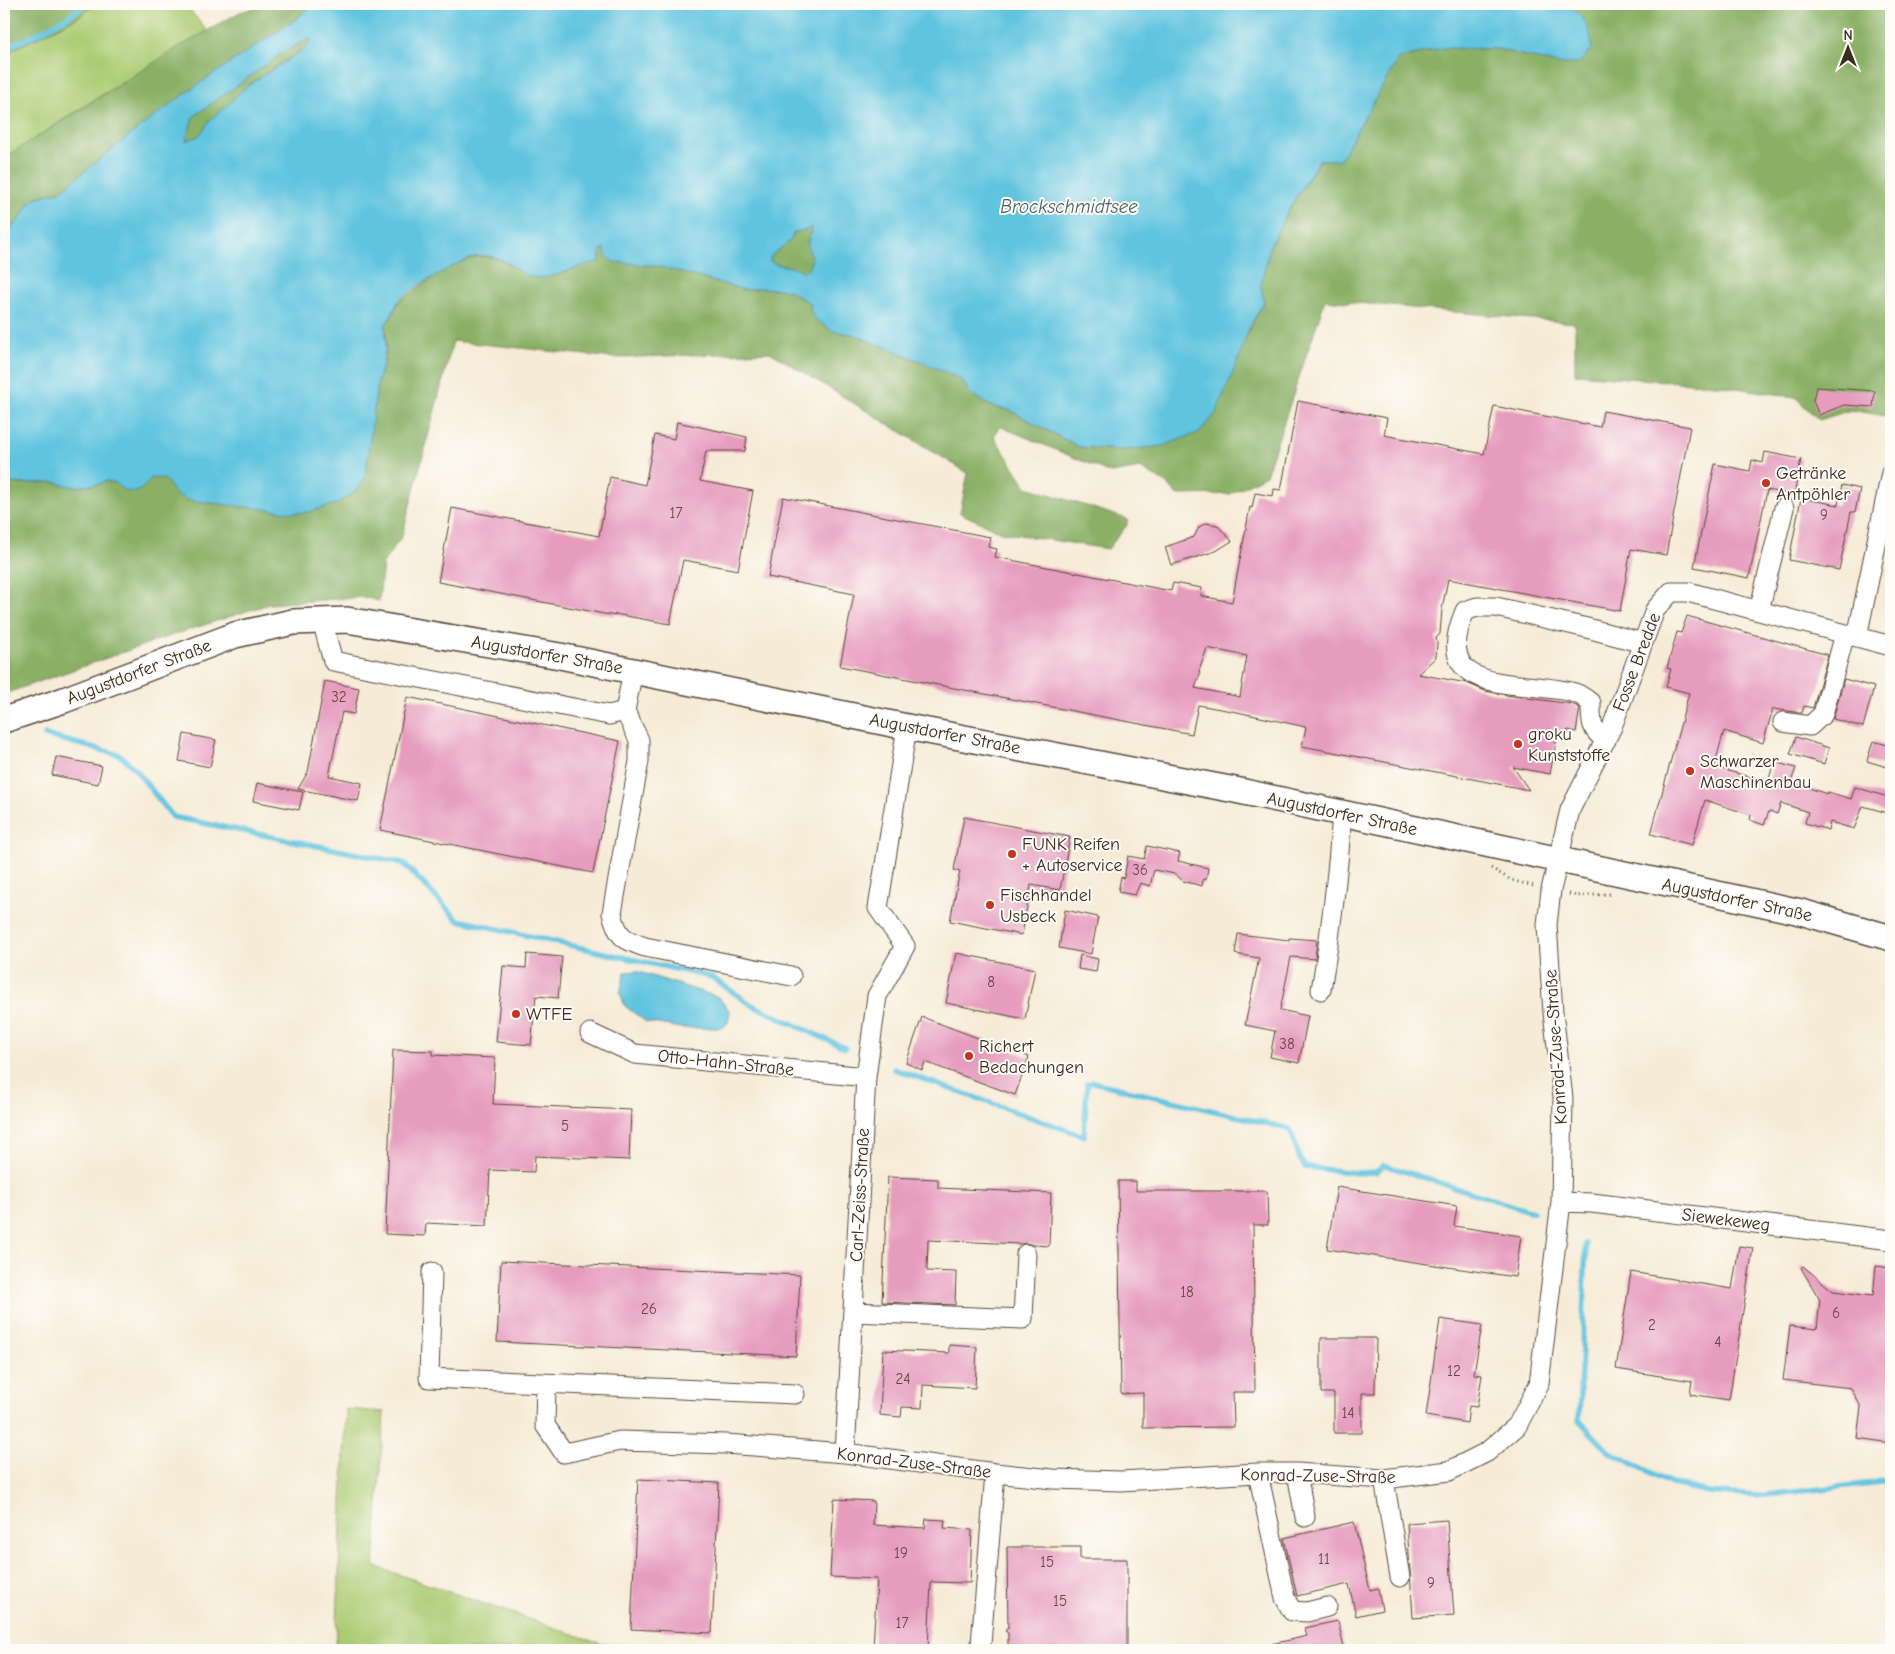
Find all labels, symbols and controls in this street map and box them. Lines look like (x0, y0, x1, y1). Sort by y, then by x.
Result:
north arrow (1822, 22, 1872, 72)
text: N (1843, 27, 1853, 44)
water label: Brockschmidtsee (1000, 196, 1138, 218)
place label: Getränke Antpöhler (1776, 463, 1851, 505)
marker: Getränke Antpöhler (1760, 477, 1772, 489)
house number: 17 (669, 504, 683, 522)
house number: 9 (1820, 506, 1828, 524)
street label: Fosse Bredde (1609, 610, 1665, 714)
street label: Augustdorfer Straße (470, 631, 624, 679)
street label: Augustdorfer Straße (64, 635, 214, 709)
house number: 32 (331, 688, 347, 706)
street label: Augustdorfer Straße (868, 709, 1022, 759)
place label: groku Kunststoffe (1528, 724, 1610, 766)
marker: groku Kunststoffe (1512, 738, 1524, 750)
place label: Schwarzer Maschinenbau (1700, 751, 1811, 793)
marker: Schwarzer Maschinenbau (1684, 765, 1696, 777)
street label: Augustdorfer Straße (1265, 788, 1419, 840)
place label: FUNK Reifen + Autoservice (1022, 834, 1123, 876)
marker: FUNK Reifen + Autoservice (1006, 848, 1018, 860)
house number: 36 (1132, 861, 1148, 879)
street label: Augustdorfer Straße (1660, 874, 1814, 926)
place label: Fischhandel Usbeck (1000, 885, 1092, 927)
marker: Fischhandel Usbeck (984, 899, 996, 911)
street label: Konrad-Zuse-Straße (1540, 969, 1572, 1125)
house number: 8 (987, 973, 995, 991)
place label: WTFE (526, 1004, 572, 1025)
marker: WTFE (510, 1008, 522, 1020)
house number: 38 (1279, 1035, 1295, 1053)
place label: Richert Bedachungen (979, 1036, 1084, 1078)
street label: Otto-Hahn-Straße (657, 1045, 795, 1081)
marker: Richert Bedachungen (963, 1050, 975, 1062)
house number: 5 (561, 1117, 569, 1135)
street label: Carl-Zeiss-Straße (846, 1127, 874, 1263)
street label: Siewekeweg (1681, 1204, 1771, 1236)
house number: 18 (1180, 1283, 1194, 1301)
house number: 26 (641, 1300, 657, 1318)
house number: 6 (1832, 1304, 1840, 1322)
house number: 2 (1648, 1316, 1656, 1334)
house number: 4 (1714, 1333, 1722, 1351)
house number: 12 (1447, 1362, 1461, 1380)
house number: 24 (895, 1370, 911, 1388)
house number: 14 (1341, 1404, 1355, 1422)
street label: Konrad-Zuse-Straße (836, 1443, 992, 1483)
street label: Konrad-Zuse-Straße (1240, 1464, 1396, 1488)
house number: 19 (894, 1544, 908, 1562)
house number: 11 (1318, 1550, 1330, 1568)
house number: 15 (1040, 1553, 1054, 1571)
house number: 9 (1427, 1574, 1435, 1592)
house number: 15 (1053, 1592, 1067, 1610)
house number: 17 (895, 1614, 909, 1632)

